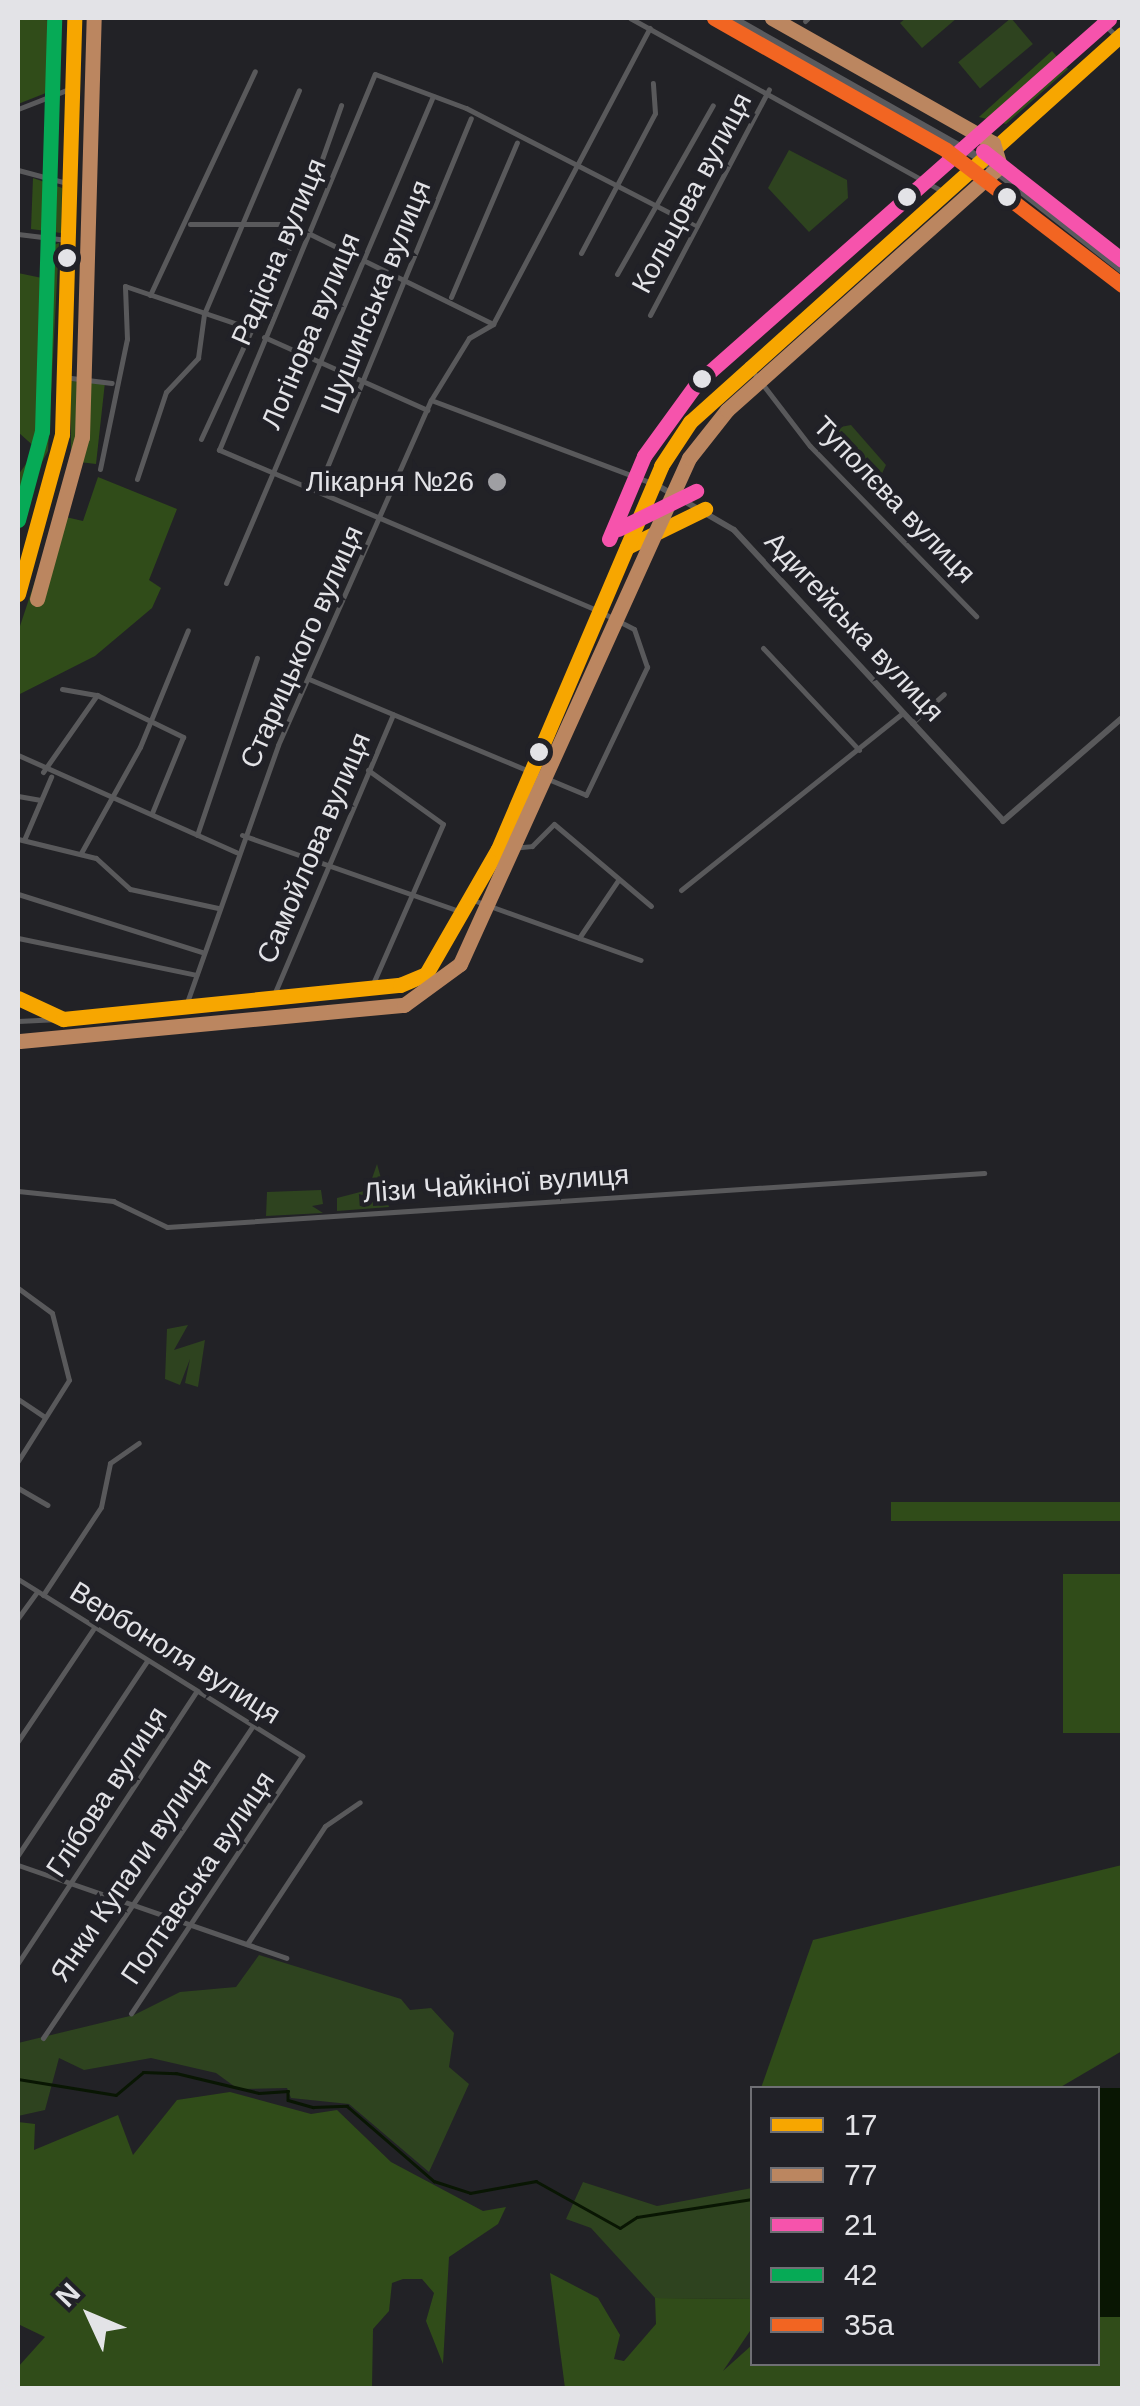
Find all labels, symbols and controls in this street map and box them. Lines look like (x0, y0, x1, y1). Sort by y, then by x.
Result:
street label: Кольцова вулиця (625, 87, 759, 299)
street label: Радісна вулиця (225, 154, 333, 350)
street label: Шушинська вулиця (314, 175, 438, 419)
unlabelled marker (897, 187, 917, 207)
unlabelled marker (997, 187, 1017, 207)
street label: Логінова вулиця (254, 228, 368, 434)
unlabelled marker (57, 248, 77, 268)
unlabelled marker (692, 369, 712, 389)
street label: Туполєва вулиця (806, 410, 982, 590)
place label: Лікарня №26 (306, 465, 474, 499)
marker: Лікарня №26 (484, 469, 510, 495)
street label: Старицького вулиця (233, 520, 371, 774)
street label: Адигейська вулиця (757, 525, 951, 729)
street label: Самойлова вулиця (250, 728, 378, 968)
unlabelled marker (529, 742, 549, 762)
street label: Лізи Чайкіної вулиця (362, 1158, 630, 1210)
street label: Вербоноля вулиця (64, 1575, 286, 1731)
street label: Глібова вулиця (39, 1700, 175, 1884)
street label: Янки Купали вулиця (44, 1752, 218, 1988)
street label: Полтавська вулиця (114, 1765, 282, 1991)
legend (750, 2086, 1100, 2366)
text: 17 (844, 2108, 877, 2141)
text: 77 (844, 2158, 877, 2191)
text: 21 (844, 2208, 877, 2241)
text: 42 (844, 2258, 877, 2291)
north arrow (40, 2266, 140, 2366)
text: N (50, 2277, 86, 2313)
text: 35а (844, 2308, 894, 2341)

